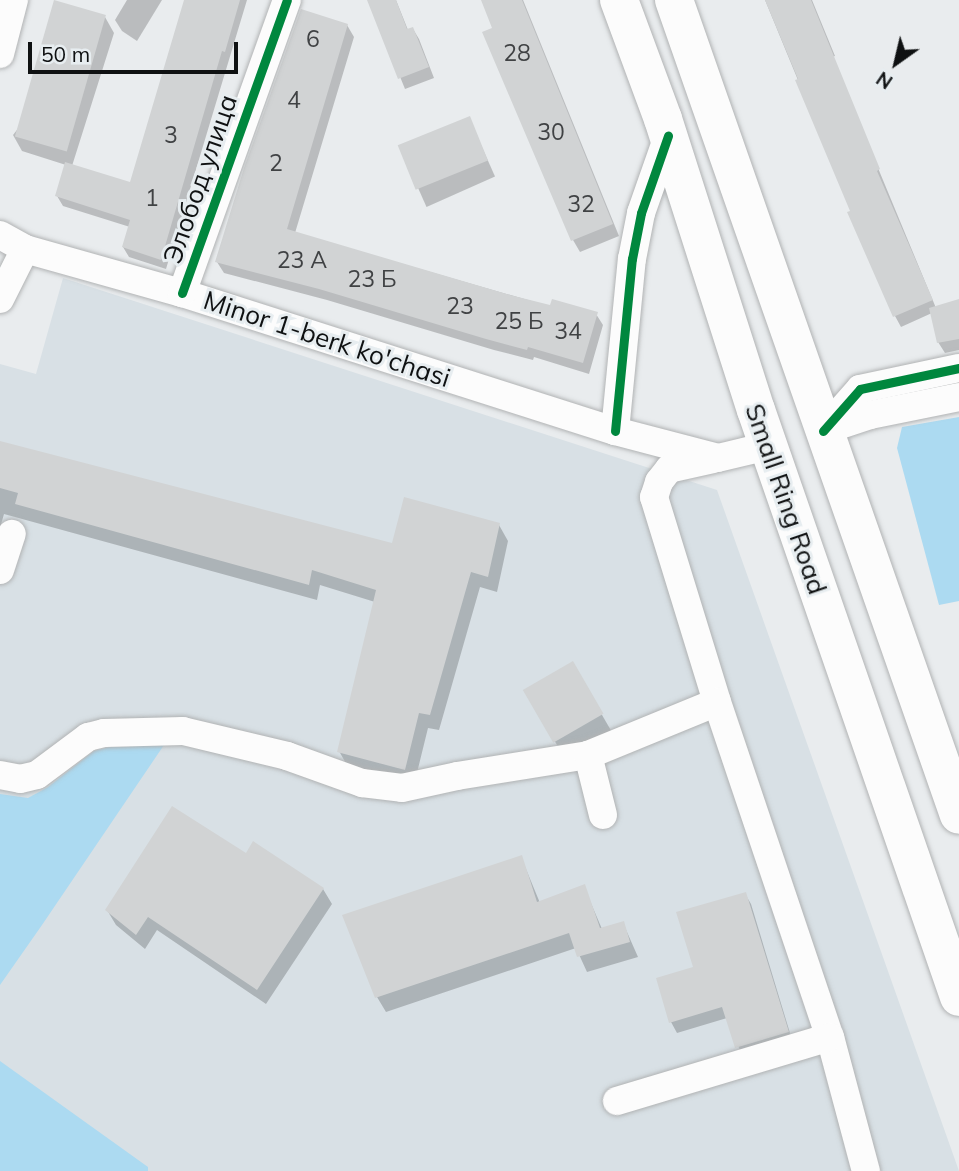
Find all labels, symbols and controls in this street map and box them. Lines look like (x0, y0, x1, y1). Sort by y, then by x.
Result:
house number: 6 (306, 25, 320, 53)
scale bar (32, 28, 242, 72)
north arrow (861, 28, 931, 98)
house number: 28 (503, 39, 531, 67)
text: 50 m (41, 41, 90, 67)
text: N (872, 66, 897, 94)
house number: 4 (287, 86, 301, 114)
street label: Элобод улица (156, 90, 244, 268)
house number: 30 (537, 118, 565, 146)
house number: 3 (164, 121, 178, 149)
house number: 2 (269, 149, 283, 177)
house number: 1 (145, 184, 159, 212)
house number: 32 (567, 190, 595, 218)
house number: 23 А (277, 246, 327, 274)
house number: 23 Б (347, 265, 397, 293)
street label: Minor 1-berk ko'chasi (200, 284, 454, 394)
house number: 23 (446, 292, 474, 320)
house number: 25 Б (494, 307, 544, 335)
house number: 34 (554, 317, 582, 345)
street label: Small Ring Road (739, 400, 833, 598)

